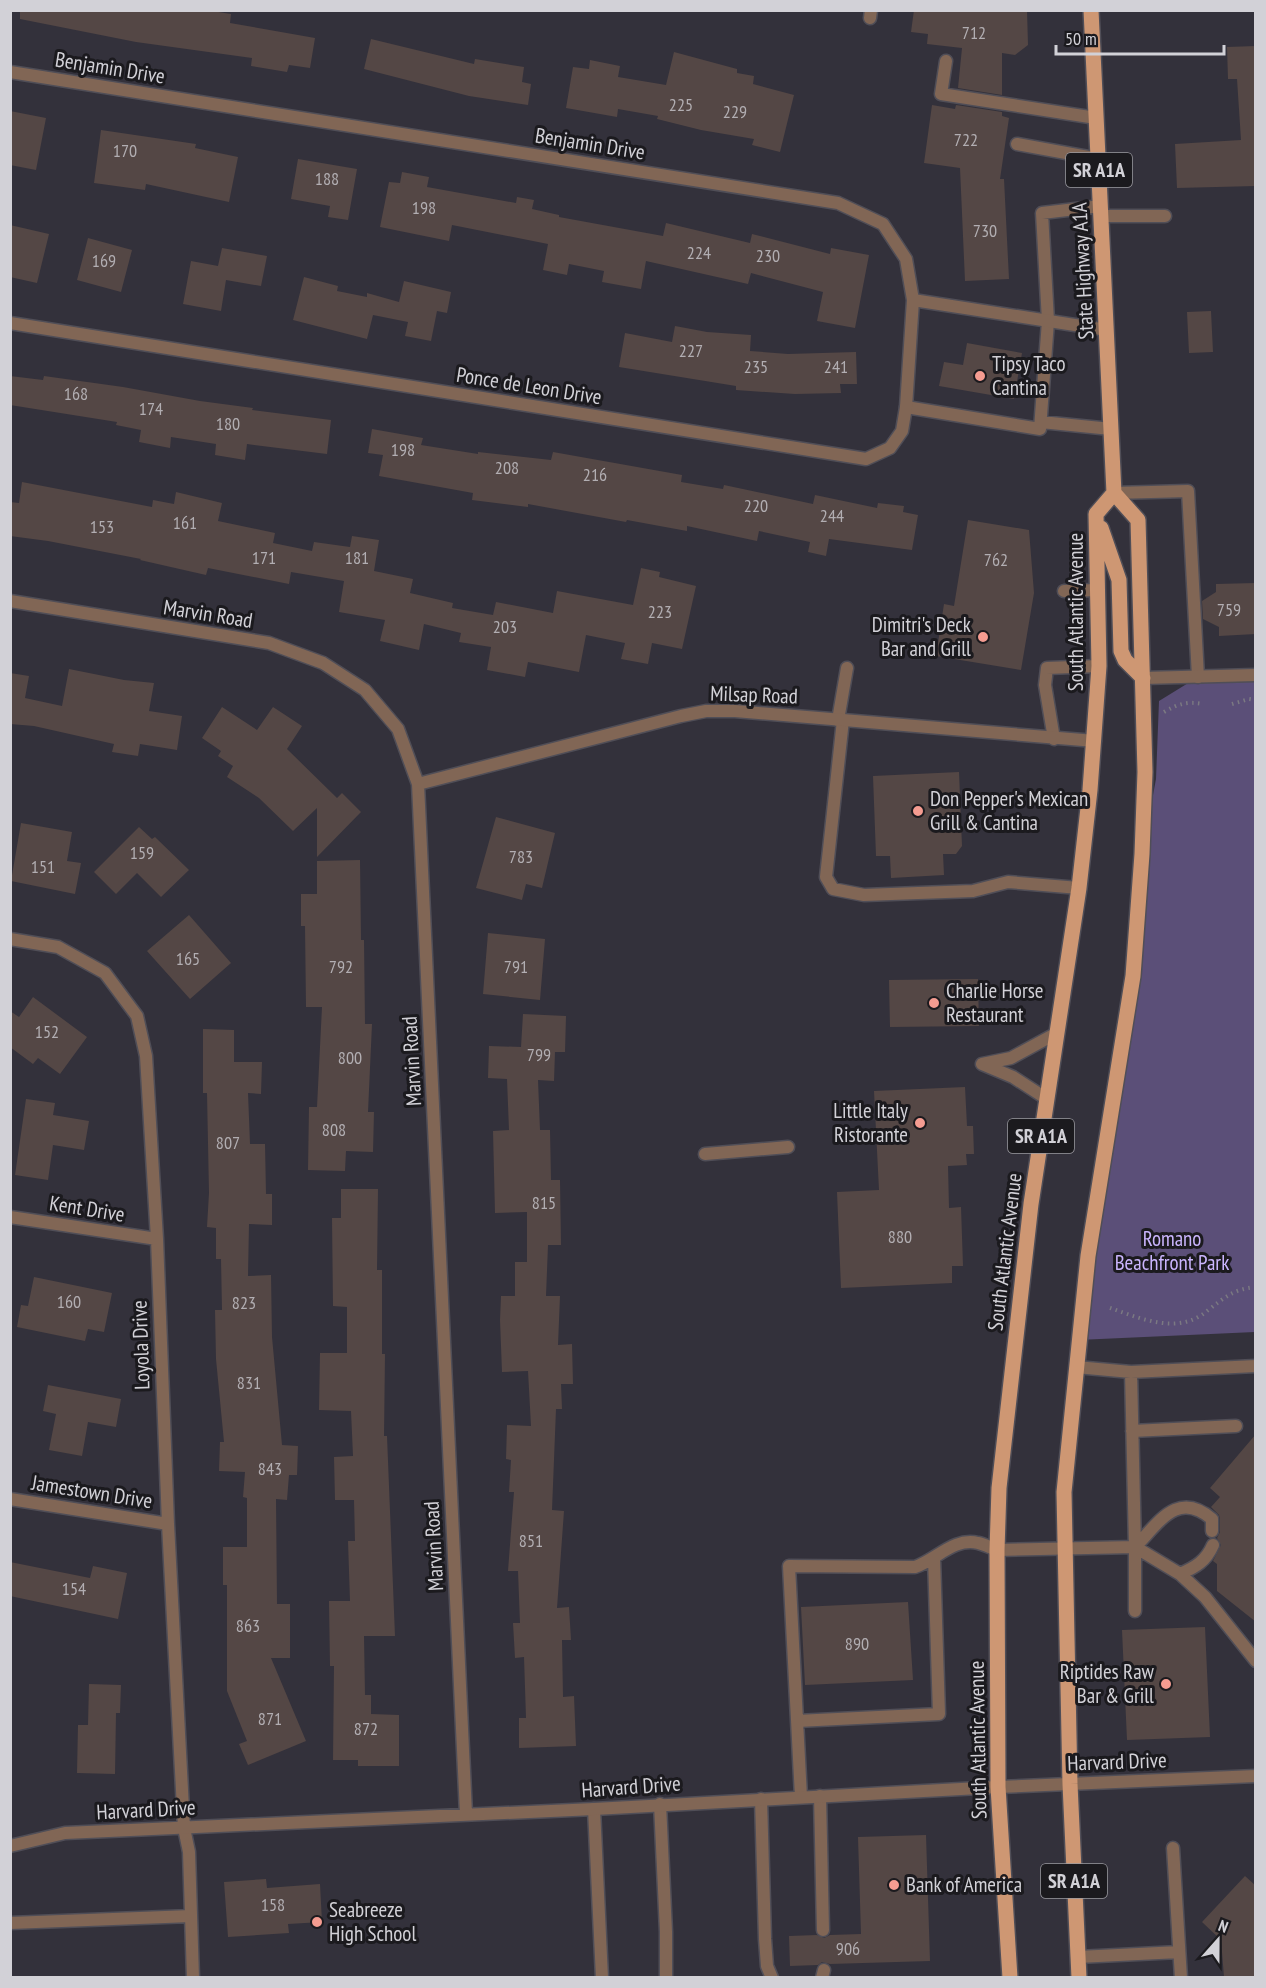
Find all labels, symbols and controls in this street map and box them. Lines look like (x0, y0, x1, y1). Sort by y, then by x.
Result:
scale bar (1056, 18, 1224, 56)
house number: 712 (962, 21, 986, 44)
text: 50 m (1065, 27, 1097, 50)
street label: Benjamin Drive (53, 46, 167, 90)
house number: 225 (669, 93, 693, 116)
house number: 229 (723, 100, 747, 123)
street label: Benjamin Drive (533, 122, 647, 166)
house number: 722 (954, 128, 978, 151)
house number: 170 (113, 139, 137, 162)
road number: SR A1A (1066, 153, 1132, 187)
house number: 188 (315, 167, 339, 190)
house number: 198 (412, 196, 436, 219)
street label: State Highway A1A (1065, 202, 1100, 340)
house number: 730 (973, 219, 997, 242)
house number: 224 (687, 241, 711, 264)
house number: 230 (756, 244, 780, 267)
house number: 169 (92, 249, 116, 272)
house number: 227 (679, 339, 703, 362)
place label: Tipsy Taco Cantina (992, 350, 1066, 401)
house number: 235 (744, 355, 768, 378)
house number: 241 (824, 355, 848, 378)
street label: Ponce de Leon Drive (454, 361, 604, 410)
marker: Tipsy Taco Cantina (973, 369, 987, 383)
house number: 168 (64, 382, 88, 405)
house number: 174 (139, 397, 163, 420)
house number: 180 (216, 412, 240, 435)
house number: 198 (391, 438, 415, 461)
house number: 208 (495, 456, 519, 479)
house number: 216 (583, 463, 607, 486)
house number: 220 (744, 494, 768, 517)
house number: 244 (820, 504, 844, 527)
house number: 161 (173, 511, 197, 534)
house number: 153 (90, 515, 114, 538)
street label: South Atlantic Avenue (1062, 533, 1089, 691)
house number: 171 (252, 546, 276, 569)
house number: 181 (345, 546, 369, 569)
house number: 762 (984, 548, 1008, 571)
street label: Marvin Road (162, 593, 255, 634)
house number: 759 (1217, 598, 1241, 621)
house number: 223 (648, 600, 672, 623)
place label: Dimitri's Deck Bar and Grill (872, 611, 971, 662)
house number: 203 (493, 615, 517, 638)
marker: Dimitri's Deck Bar and Grill (976, 630, 990, 644)
street label: Milsap Road (710, 679, 798, 710)
place label: Don Pepper's Mexican Grill & Cantina (930, 785, 1088, 836)
marker: Don Pepper's Mexican Grill & Cantina (911, 804, 925, 818)
house number: 159 (130, 841, 154, 864)
house number: 783 (509, 845, 533, 868)
house number: 151 (31, 855, 55, 878)
house number: 165 (176, 947, 200, 970)
house number: 792 (329, 955, 353, 978)
house number: 791 (504, 955, 528, 978)
place label: Charlie Horse Restaurant (946, 977, 1043, 1028)
marker: Charlie Horse Restaurant (927, 996, 941, 1010)
street label: Marvin Road (396, 1016, 427, 1107)
house number: 152 (35, 1020, 59, 1043)
house number: 799 (527, 1043, 551, 1066)
house number: 800 (338, 1046, 362, 1069)
place label: Little Italy Ristorante (833, 1097, 908, 1148)
marker: Little Italy Ristorante (913, 1116, 927, 1130)
house number: 808 (322, 1118, 346, 1141)
road number: SR A1A (1008, 1119, 1074, 1153)
house number: 807 (216, 1131, 240, 1154)
street label: South Atlantic Avenue (981, 1172, 1028, 1332)
street label: Kent Drive (48, 1189, 127, 1228)
house number: 815 (532, 1191, 556, 1214)
house number: 880 (888, 1225, 912, 1248)
park label: Romano Beachfront Park (1115, 1225, 1229, 1276)
house number: 160 (57, 1290, 81, 1313)
house number: 823 (232, 1291, 256, 1314)
street label: Loyola Drive (125, 1300, 156, 1390)
house number: 831 (237, 1371, 261, 1394)
house number: 843 (258, 1457, 282, 1480)
street label: Jamestown Drive (29, 1469, 154, 1514)
street label: Marvin Road (418, 1501, 449, 1592)
house number: 851 (519, 1529, 543, 1552)
house number: 154 (62, 1577, 86, 1600)
house number: 863 (236, 1614, 260, 1637)
house number: 890 (845, 1632, 869, 1655)
place label: Riptides Raw Bar & Grill (1060, 1658, 1155, 1709)
street label: South Atlantic Avenue (963, 1661, 992, 1819)
marker: Riptides Raw Bar & Grill (1159, 1677, 1173, 1691)
house number: 871 (258, 1707, 282, 1730)
house number: 872 (354, 1717, 378, 1740)
street label: Harvard Drive (1067, 1746, 1167, 1777)
street label: Harvard Drive (580, 1770, 681, 1803)
street label: Harvard Drive (96, 1793, 196, 1826)
road number: SR A1A (1041, 1864, 1107, 1898)
place label: Bank of America (906, 1871, 1022, 1898)
marker: Bank of America (887, 1878, 901, 1892)
house number: 158 (261, 1893, 285, 1916)
place label: Seabreeze High School (329, 1896, 416, 1947)
north arrow (1188, 1910, 1248, 1970)
marker: Seabreeze High School (310, 1915, 324, 1929)
text: N (1216, 1915, 1231, 1937)
house number: 906 (836, 1937, 860, 1960)

